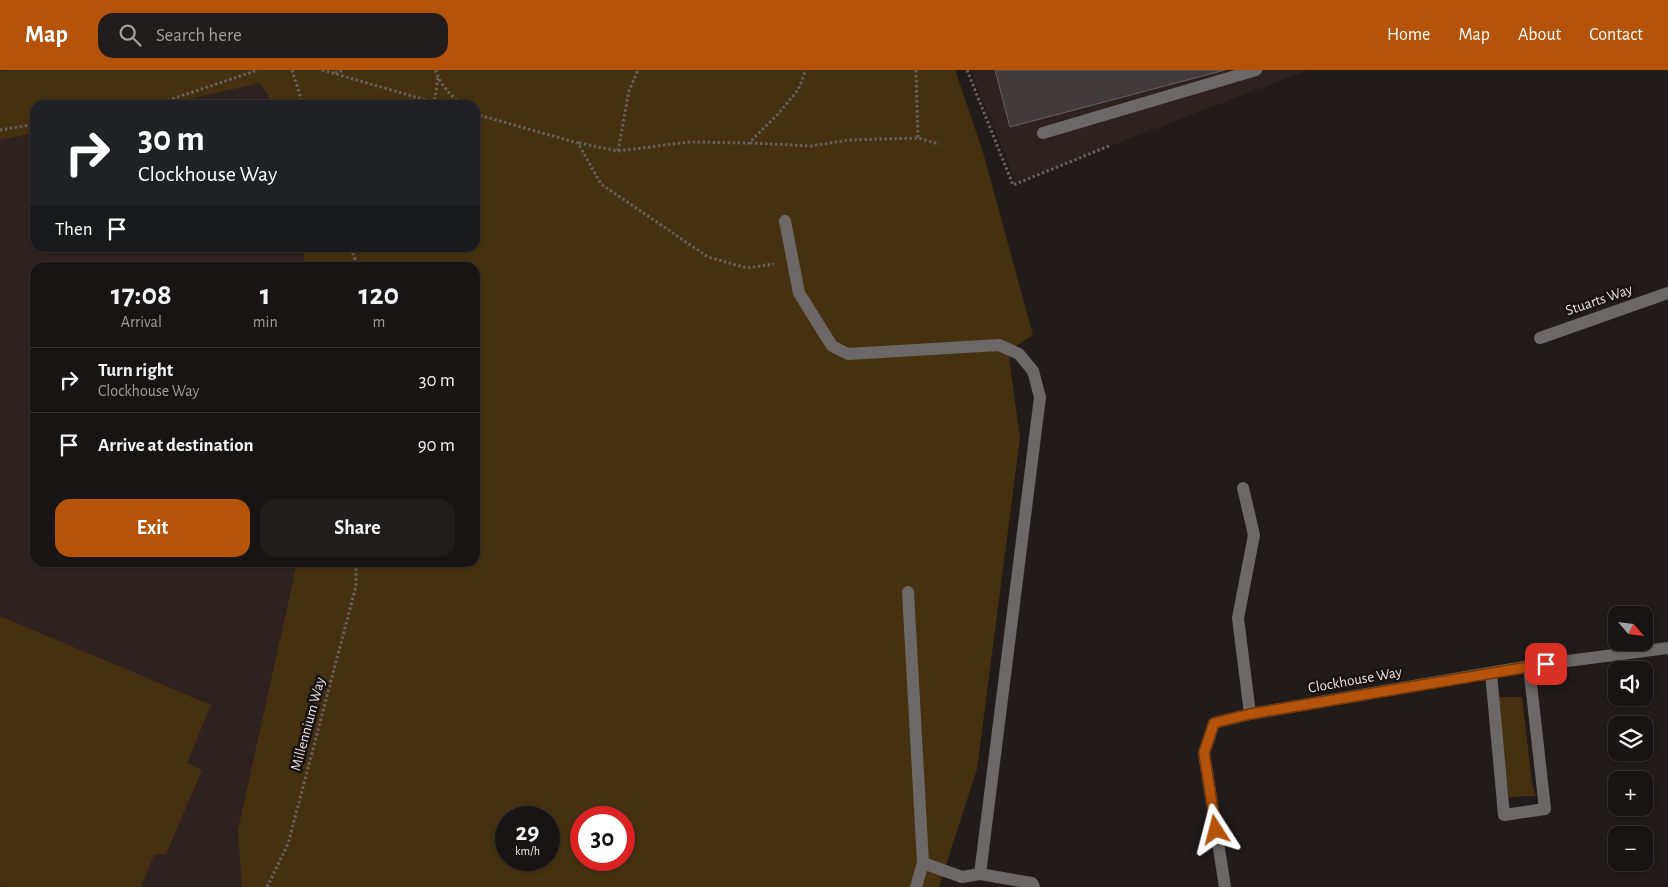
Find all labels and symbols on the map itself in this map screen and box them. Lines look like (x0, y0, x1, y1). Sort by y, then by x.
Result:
street label: Stuarts Way (1564, 281, 1635, 318)
north arrow (1608, 606, 1652, 651)
pin (1525, 643, 1567, 685)
street label: Clockhouse Way (1307, 664, 1404, 696)
street label: Millennium Way (288, 675, 328, 773)
position arrow (1189, 803, 1241, 855)
speed limit sign: 30 (570, 806, 635, 871)

